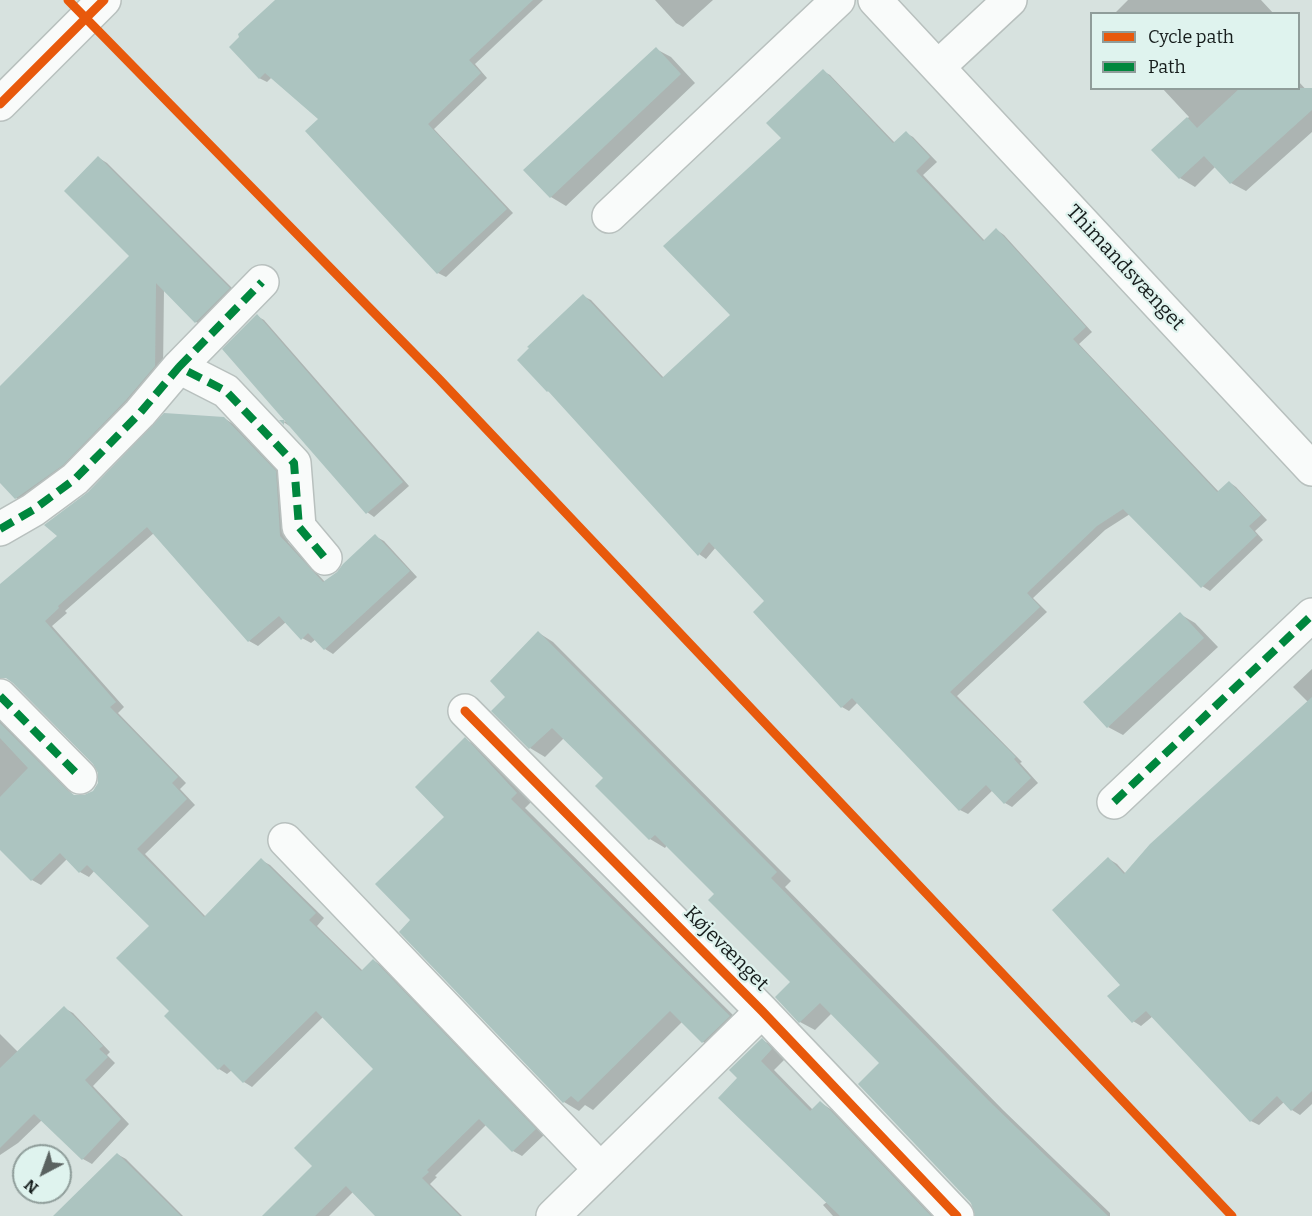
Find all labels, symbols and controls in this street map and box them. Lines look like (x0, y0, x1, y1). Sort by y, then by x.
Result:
legend (1090, 12, 1300, 90)
text: Cycle path (1148, 26, 1234, 48)
text: Path (1148, 56, 1186, 78)
street label: Thimandsvænget (1061, 200, 1189, 336)
street label: Køjevænget (679, 902, 773, 996)
north arrow (12, 1144, 72, 1204)
text: N (20, 1175, 42, 1198)

